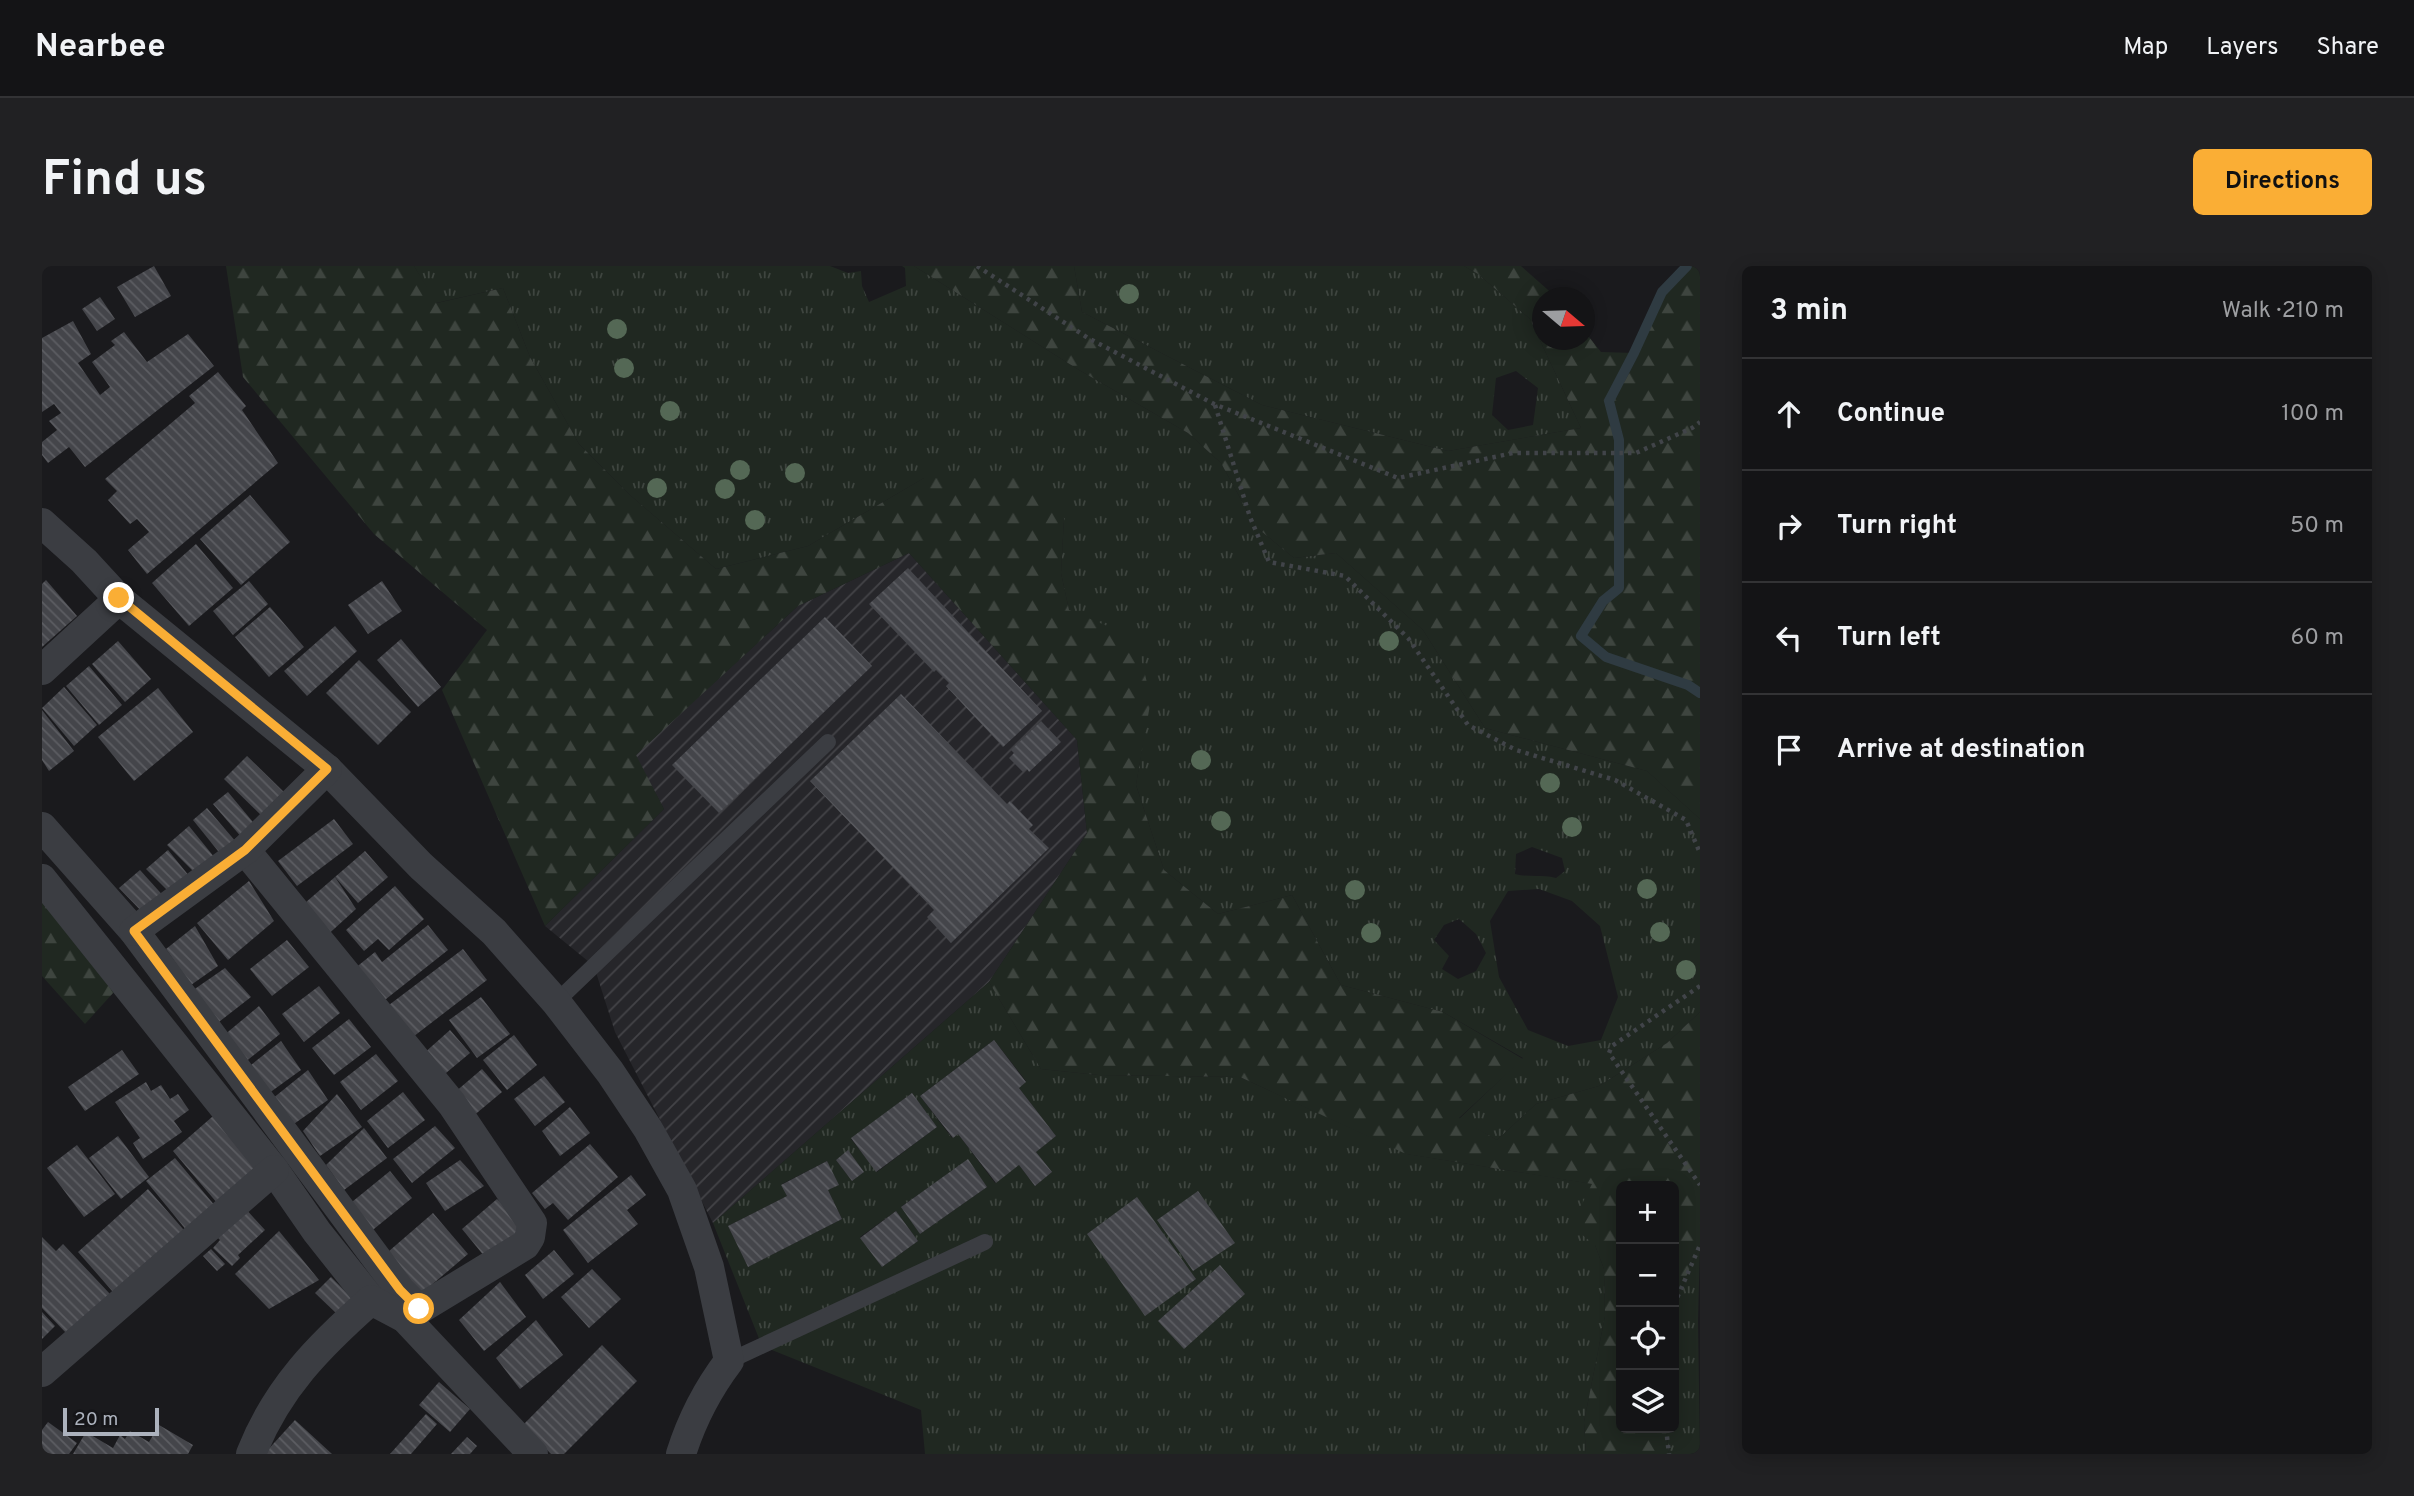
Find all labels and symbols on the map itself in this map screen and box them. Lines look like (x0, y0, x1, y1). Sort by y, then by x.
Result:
north arrow (1532, 287, 1595, 350)
route end (103, 582, 134, 613)
route start (403, 1293, 434, 1324)
scale bar (63, 1405, 159, 1437)

